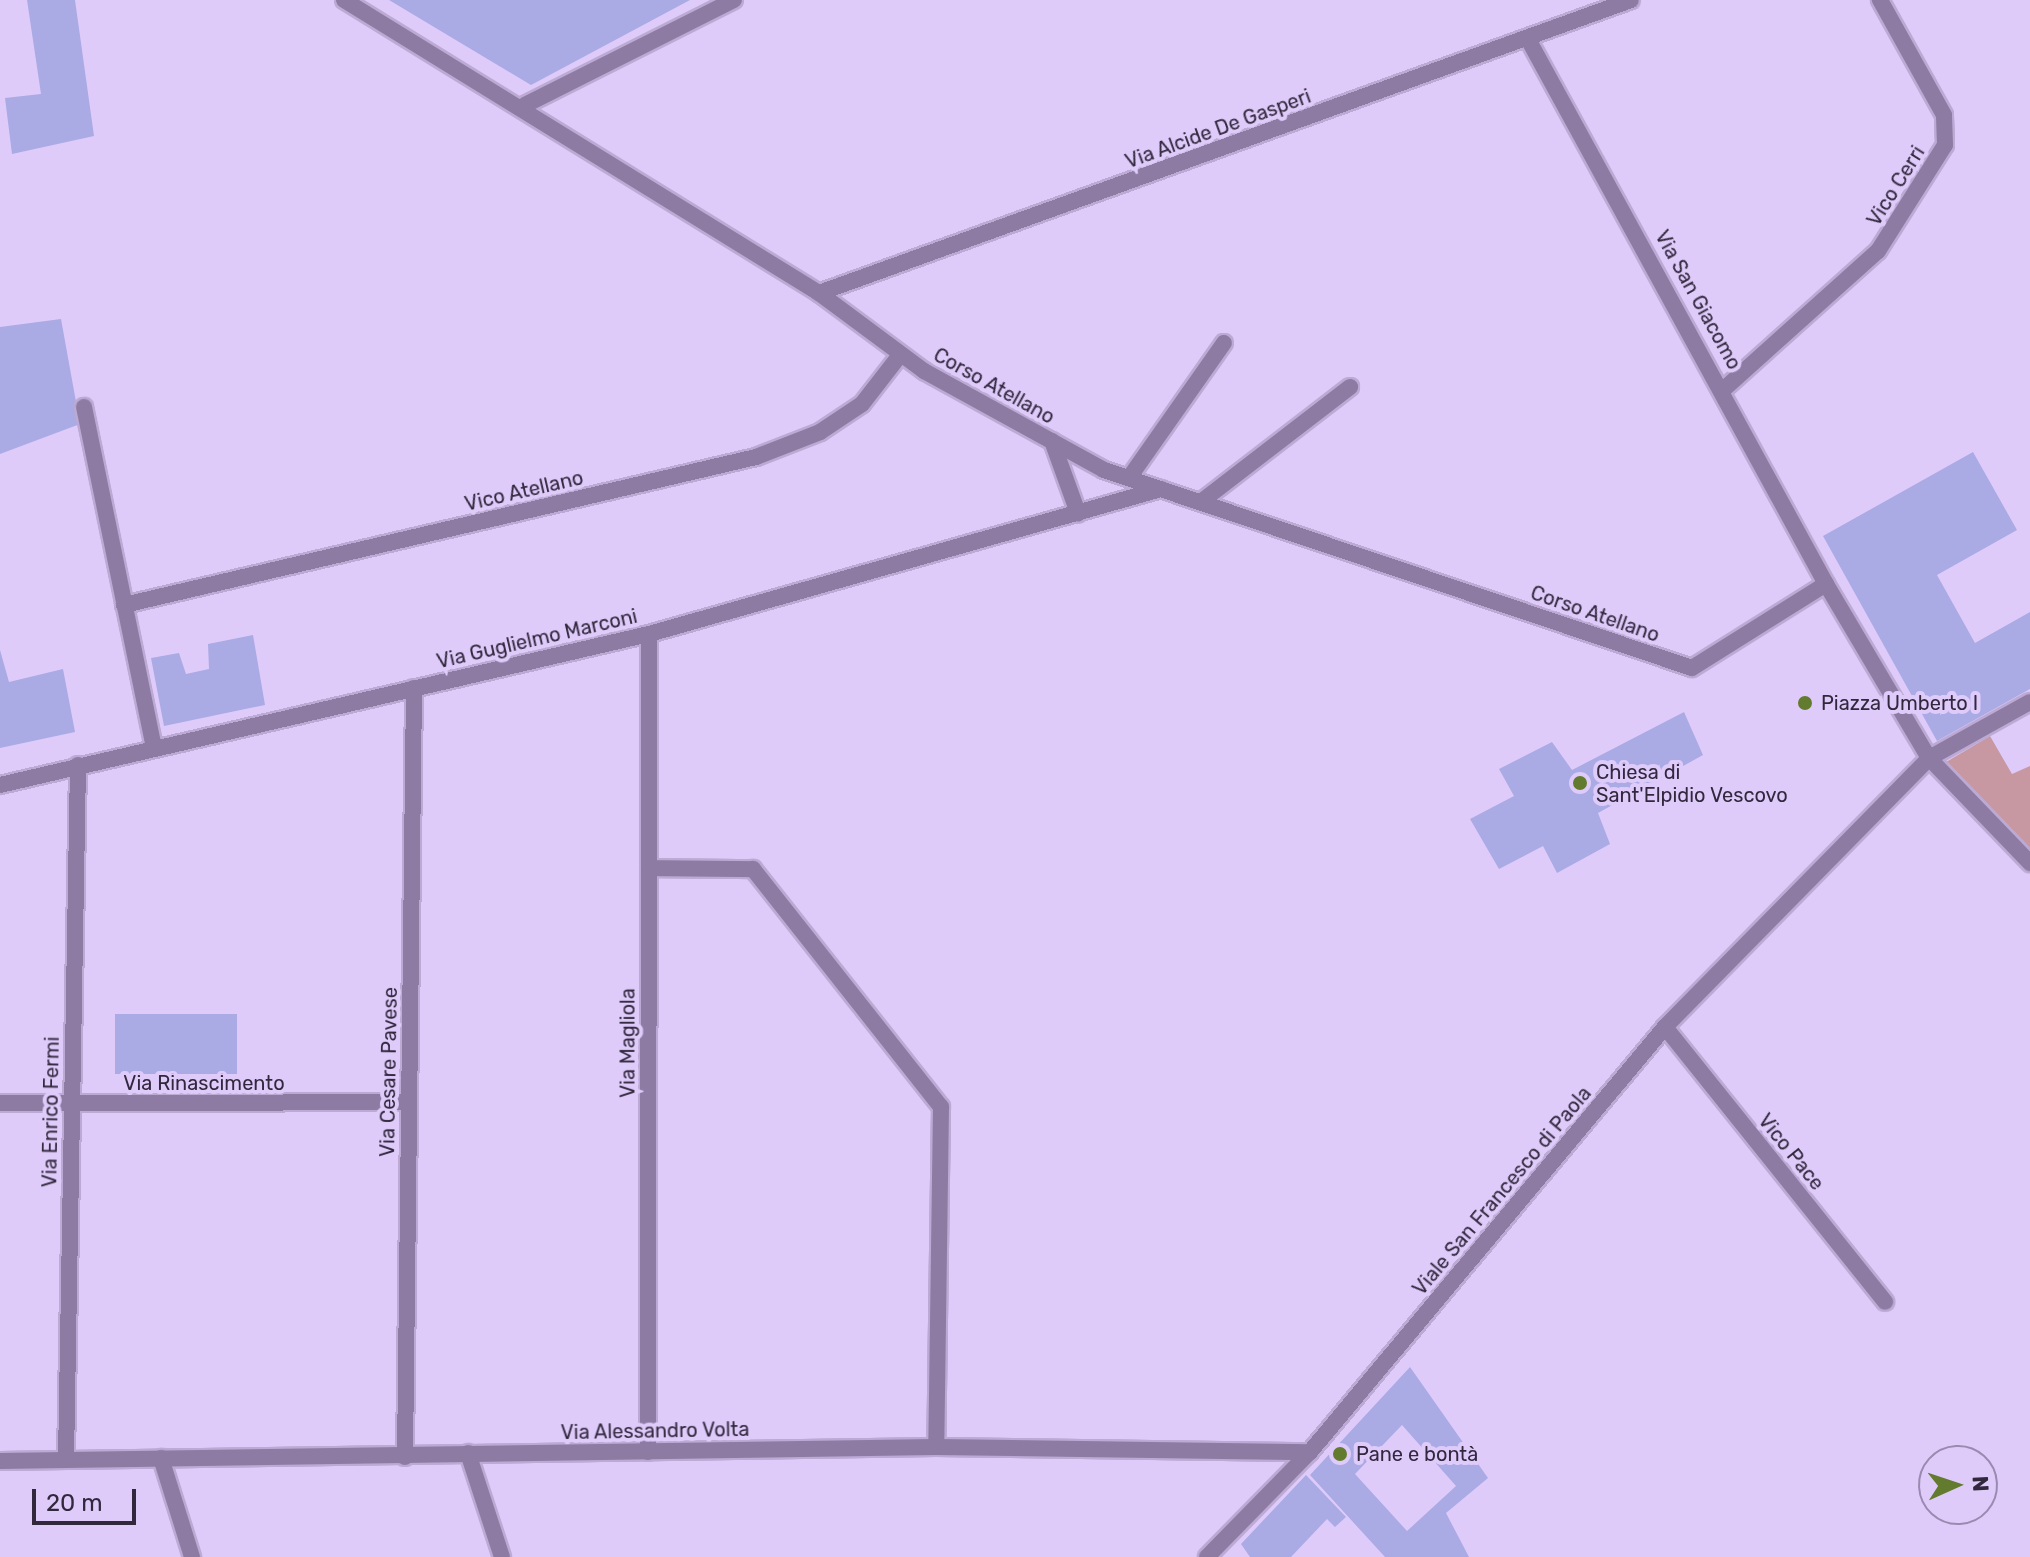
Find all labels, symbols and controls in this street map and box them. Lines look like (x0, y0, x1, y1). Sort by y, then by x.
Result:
street label: Via Alcide De Gasperi (1122, 84, 1314, 174)
street label: Vico Cerri (1862, 142, 1930, 230)
street label: Via San Giacomo (1650, 226, 1746, 374)
street label: Corso Atellano (929, 343, 1059, 429)
street label: Vico Atellano (462, 466, 586, 516)
street label: Corso Atellano (1527, 581, 1663, 647)
street label: Via Guglielmo Marconi (434, 604, 640, 674)
place label: Piazza Umberto I (1821, 691, 1978, 715)
marker: Piazza Umberto I (1796, 694, 1814, 712)
place label: Chiesa di Sant'Elpidio Vescovo (1596, 760, 1788, 807)
marker: Chiesa di Sant'Elpidio Vescovo (1571, 774, 1589, 792)
street label: Via Cesare Pavese (376, 987, 402, 1157)
street label: Via Magliola (616, 988, 640, 1098)
street label: Via Enrico Fermi (38, 1036, 64, 1188)
street label: Via Rinascimento (123, 1071, 285, 1095)
street label: Viale San Francesco di Paola (1408, 1082, 1596, 1300)
street label: Vico Pace (1753, 1109, 1829, 1195)
street label: Via Alessandro Volta (560, 1417, 750, 1445)
place label: Pane e bontà (1356, 1442, 1478, 1466)
marker: Pane e bontà (1331, 1445, 1349, 1463)
north arrow (1918, 1445, 1998, 1525)
scale bar (36, 1473, 140, 1523)
text: N (1967, 1475, 1994, 1492)
text: 20 m (46, 1489, 103, 1517)

